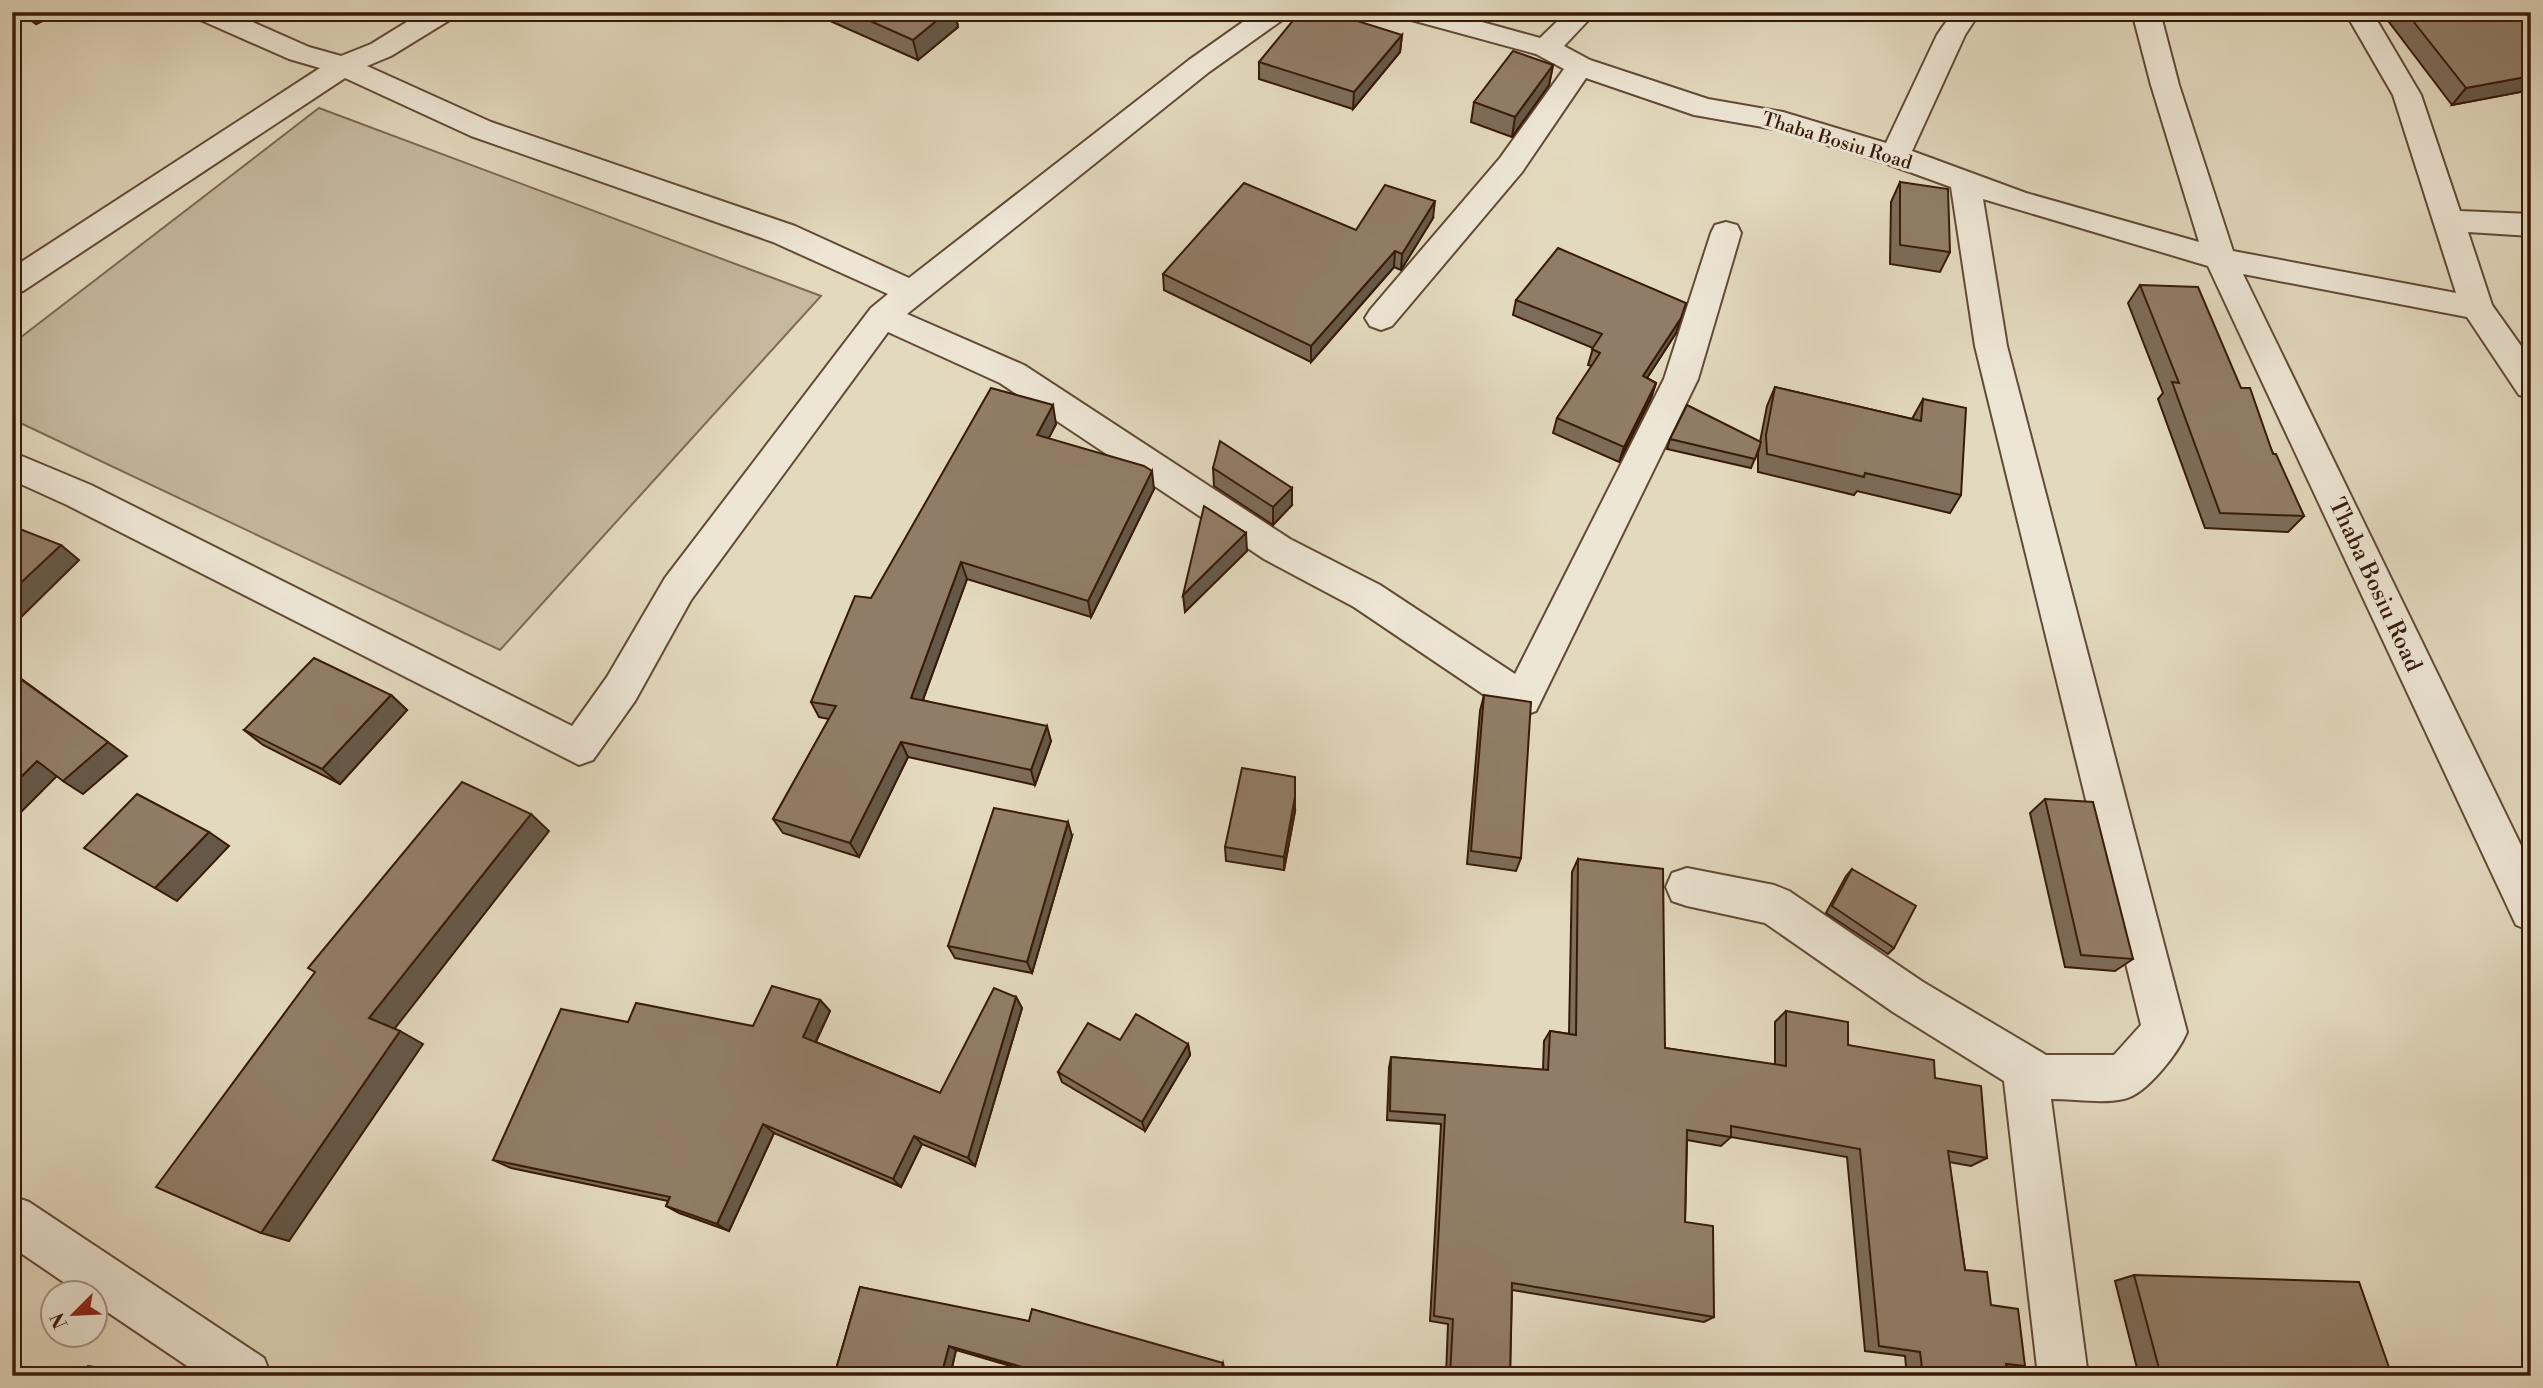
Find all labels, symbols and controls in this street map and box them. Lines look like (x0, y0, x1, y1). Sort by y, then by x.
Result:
street label: Thaba Bosiu Road (1759, 107, 1915, 175)
street label: Thaba Bosiu Road (2322, 494, 2428, 676)
north arrow (38, 1280, 108, 1350)
text: N (45, 1309, 73, 1332)

